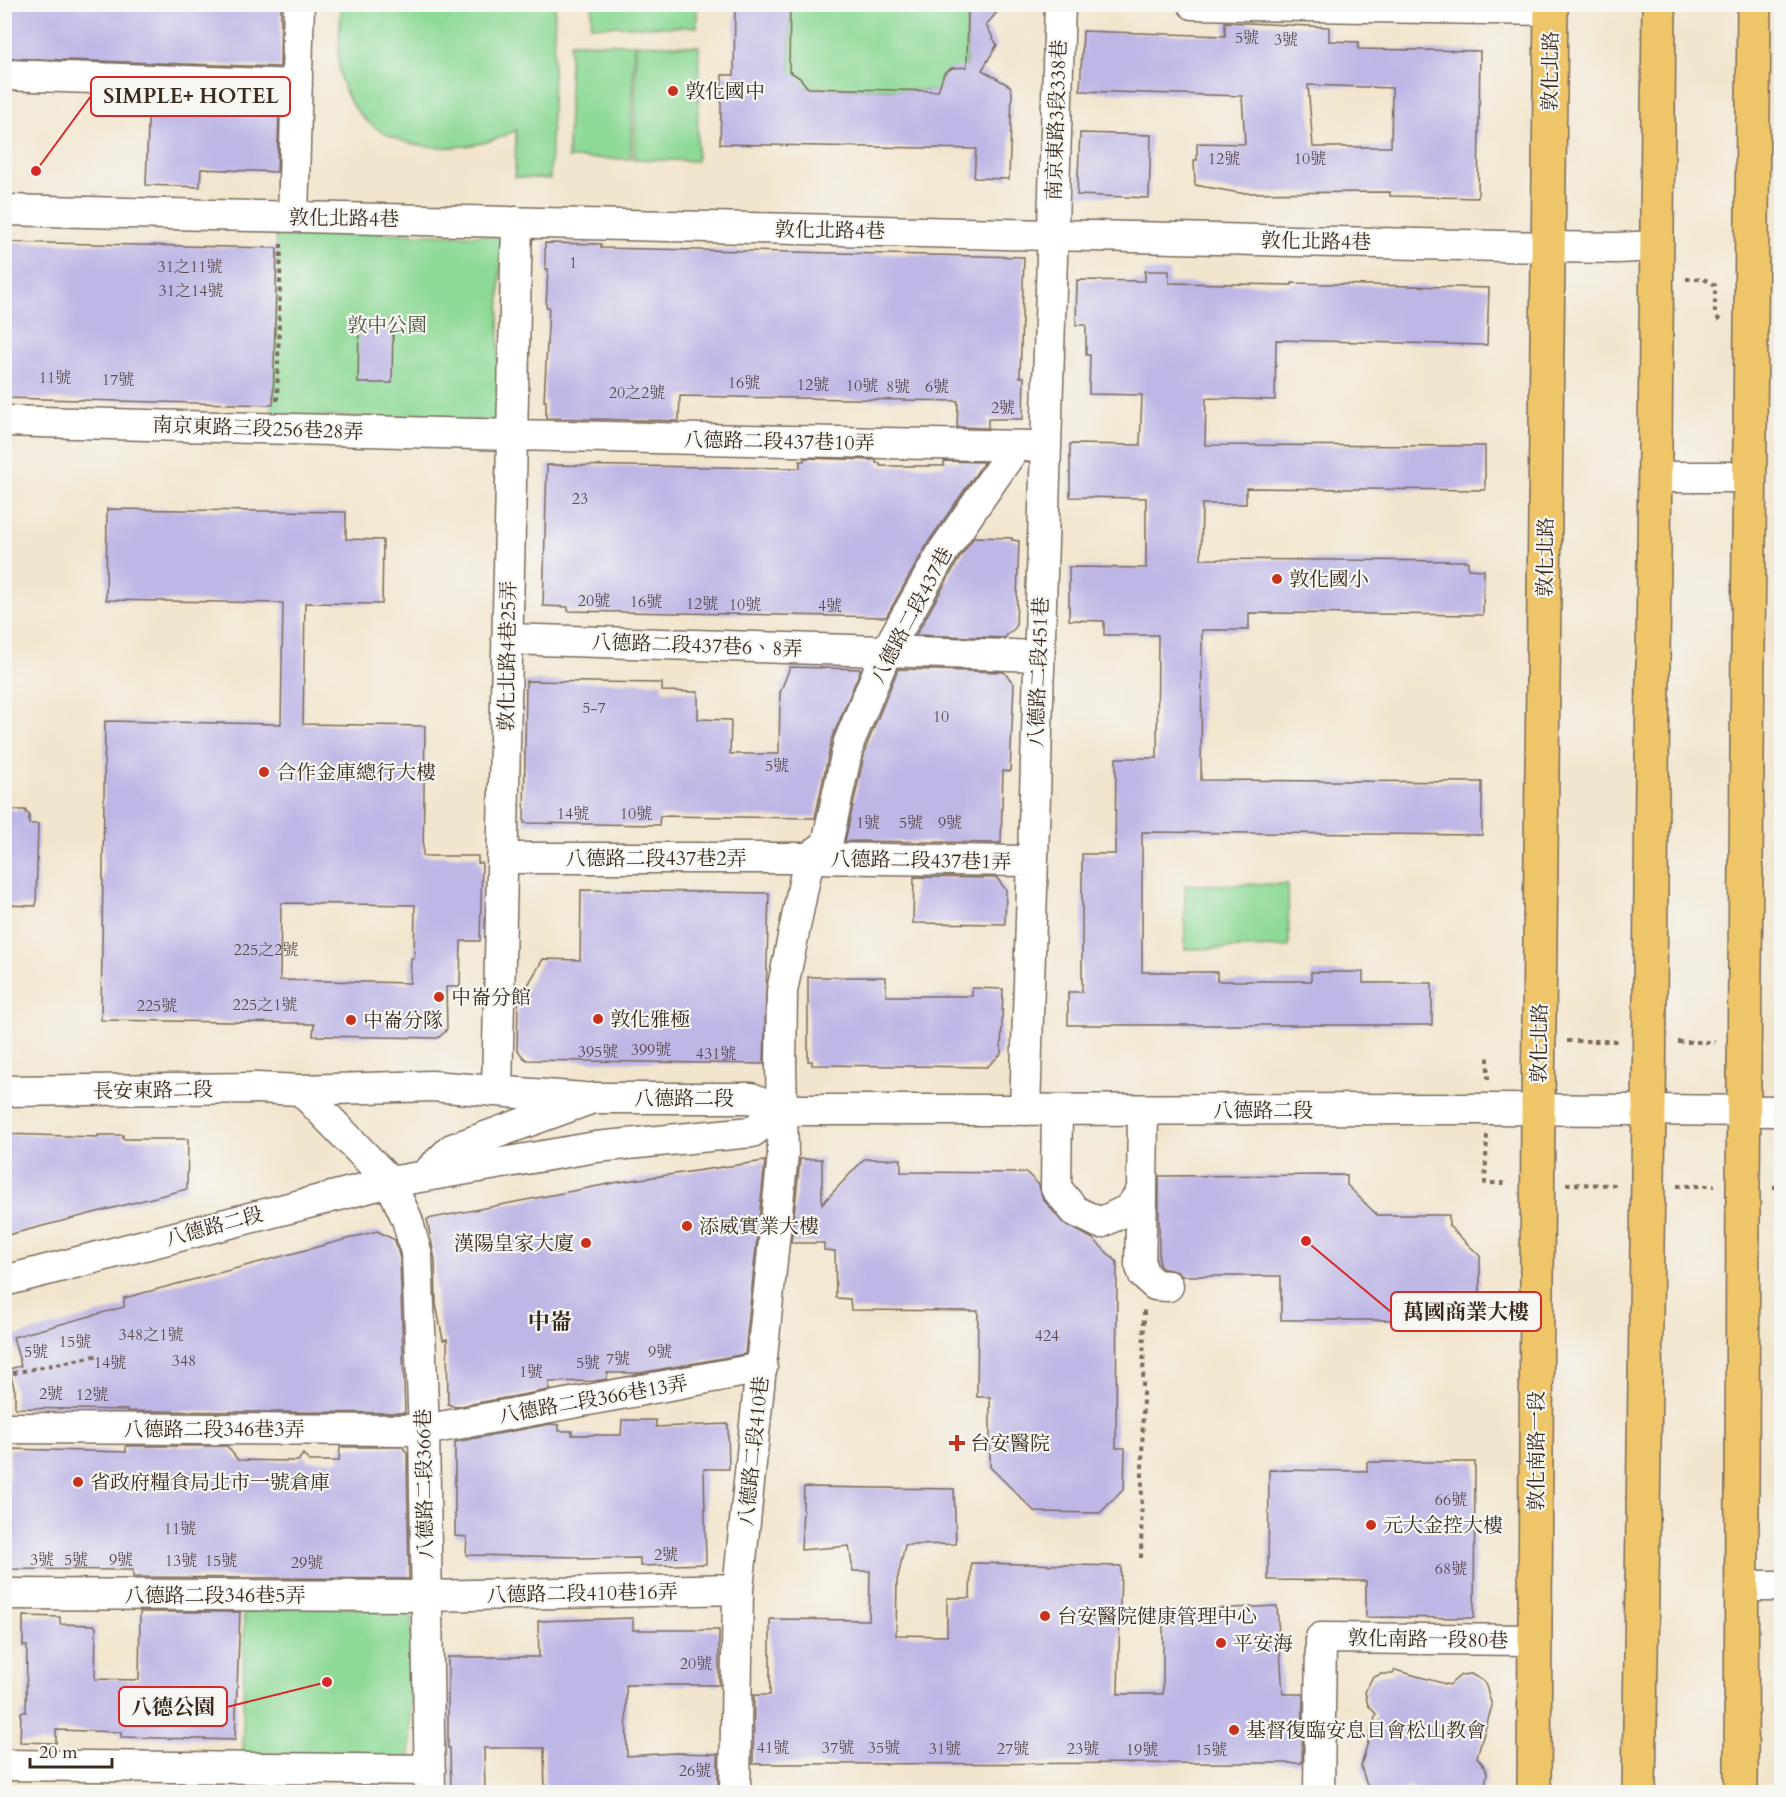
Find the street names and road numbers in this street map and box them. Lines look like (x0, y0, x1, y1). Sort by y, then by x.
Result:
street label: 敦化北路 (1536, 31, 1565, 111)
street label: 南京東路3段338巷 (1040, 39, 1073, 201)
street label: 敦化北路4巷 (289, 204, 399, 233)
street label: 敦化北路4巷 (775, 216, 885, 245)
street label: 敦化北路4巷 (1261, 227, 1371, 256)
street label: 南京東路三段256巷28弄 (152, 411, 364, 446)
street label: 八德路二段437巷10弄 (683, 426, 875, 457)
street label: 敦化北路 (1531, 517, 1560, 597)
street label: 八德路二段437巷 (864, 542, 959, 688)
street label: 敦化北路4巷25弄 (493, 580, 522, 732)
street label: 八德路二段451巷 (1022, 596, 1055, 748)
street label: 八德路二段437巷6、8弄 (591, 628, 803, 663)
street label: 八德路二段437巷2弄 (566, 845, 746, 872)
street label: 八德路二段437巷1弄 (830, 845, 1012, 876)
street label: 敦化北路 (1525, 1003, 1554, 1083)
street label: 長安東路二段 (93, 1076, 213, 1105)
street label: 八德路二段 (634, 1085, 734, 1112)
street label: 八德路二段 (1213, 1097, 1313, 1124)
street label: 八德路二段 (162, 1201, 266, 1252)
street label: 八德路二段366巷13弄 (497, 1370, 690, 1429)
street label: 八德路二段410巷 (732, 1375, 775, 1527)
street label: 敦化南路一段 (1523, 1391, 1550, 1511)
street label: 八德路二段366巷 (410, 1408, 439, 1560)
street label: 八德路二段346巷3弄 (124, 1416, 304, 1443)
street label: 八德路二段410巷16弄 (486, 1578, 678, 1609)
street label: 八德路二段346巷5弄 (125, 1582, 305, 1609)
street label: 敦化南路一段80巷 (1348, 1625, 1508, 1654)

